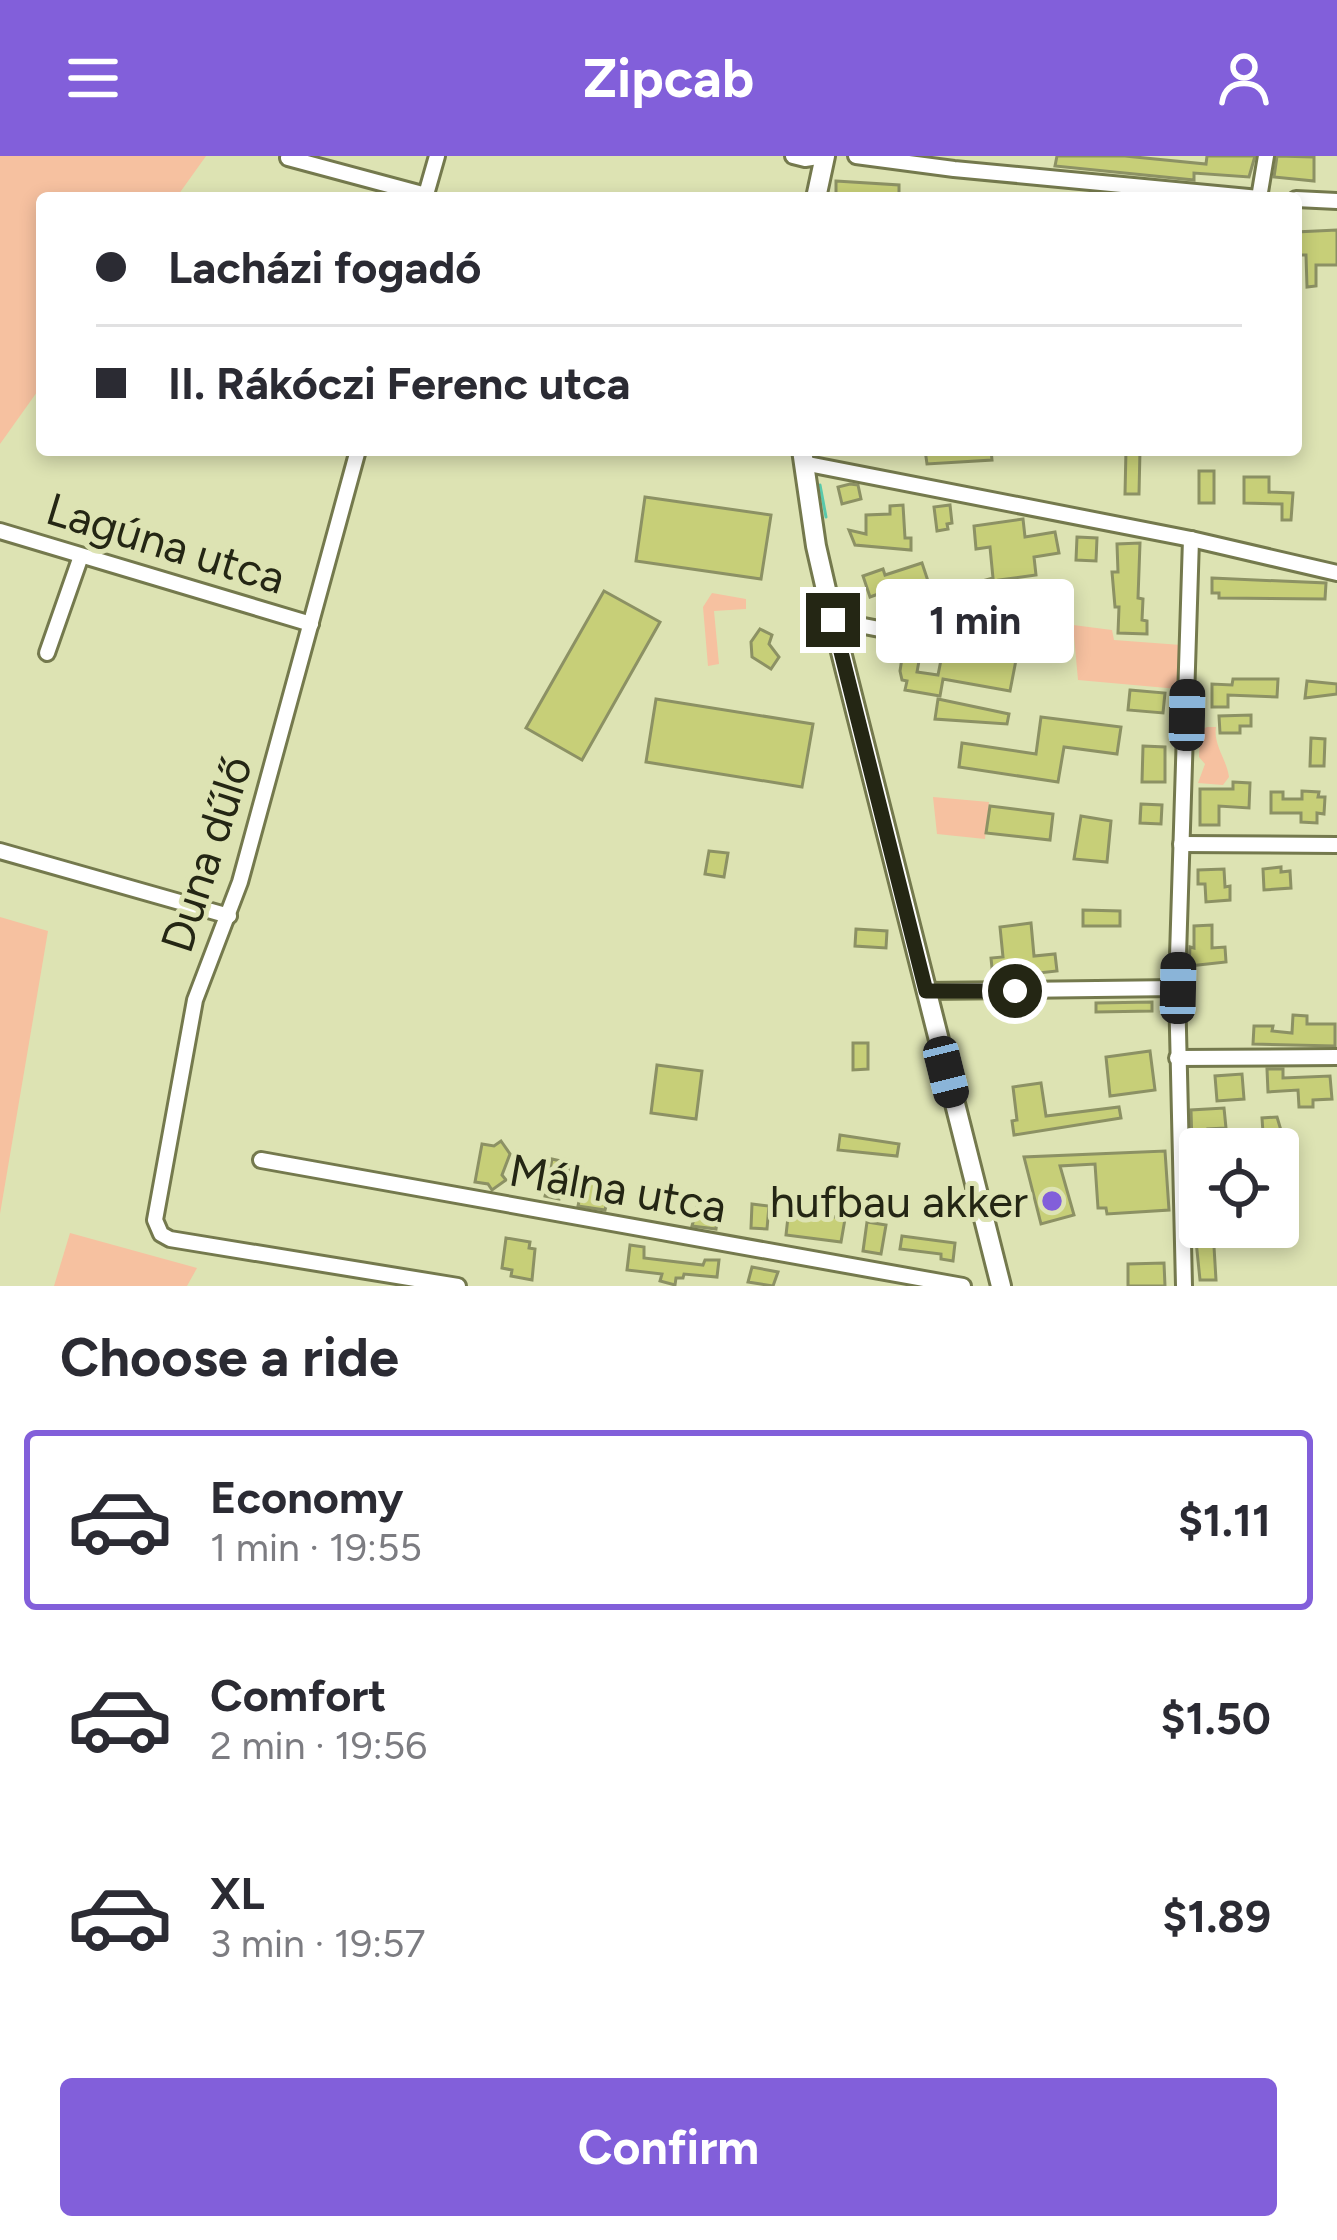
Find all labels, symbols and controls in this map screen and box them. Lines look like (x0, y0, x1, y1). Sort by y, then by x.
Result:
icon: menu (60, 45, 126, 111)
icon: person (1211, 45, 1277, 111)
text: Zipcab (583, 46, 754, 111)
text: Lacházi fogadó (168, 240, 481, 294)
text: II. Rákóczi Ferenc utca (168, 356, 631, 410)
street label: Lagúna utca (40, 481, 292, 605)
callout: 1 min (875, 578, 1073, 662)
route end (806, 593, 860, 647)
text: 1 min (929, 597, 1021, 644)
car (1168, 679, 1206, 751)
street label: Duna dűlő (149, 749, 263, 959)
car (1159, 952, 1197, 1024)
route start (988, 964, 1042, 1018)
car (920, 1033, 972, 1111)
map controls (1179, 1128, 1299, 1248)
button: locate (1179, 1128, 1299, 1248)
street label: Málna utca (505, 1142, 731, 1234)
place label: hufbau akker (770, 1174, 1028, 1228)
marker: hufbau akker (1039, 1188, 1065, 1214)
text: Choose a ride (60, 1325, 399, 1390)
icon: car (66, 1466, 174, 1574)
text: Economy (210, 1470, 403, 1524)
text: $1.11 (1178, 1493, 1271, 1547)
text: 1 min · 19:55 (210, 1524, 422, 1571)
icon: car (66, 1664, 174, 1772)
text: Comfort (210, 1668, 386, 1722)
text: $1.50 (1161, 1691, 1271, 1745)
text: 2 min · 19:56 (210, 1722, 427, 1769)
icon: car (66, 1862, 174, 1970)
text: XL (210, 1866, 265, 1920)
text: $1.89 (1162, 1889, 1271, 1943)
text: 3 min · 19:57 (210, 1920, 425, 1967)
button: Confirm (60, 2078, 1277, 2216)

